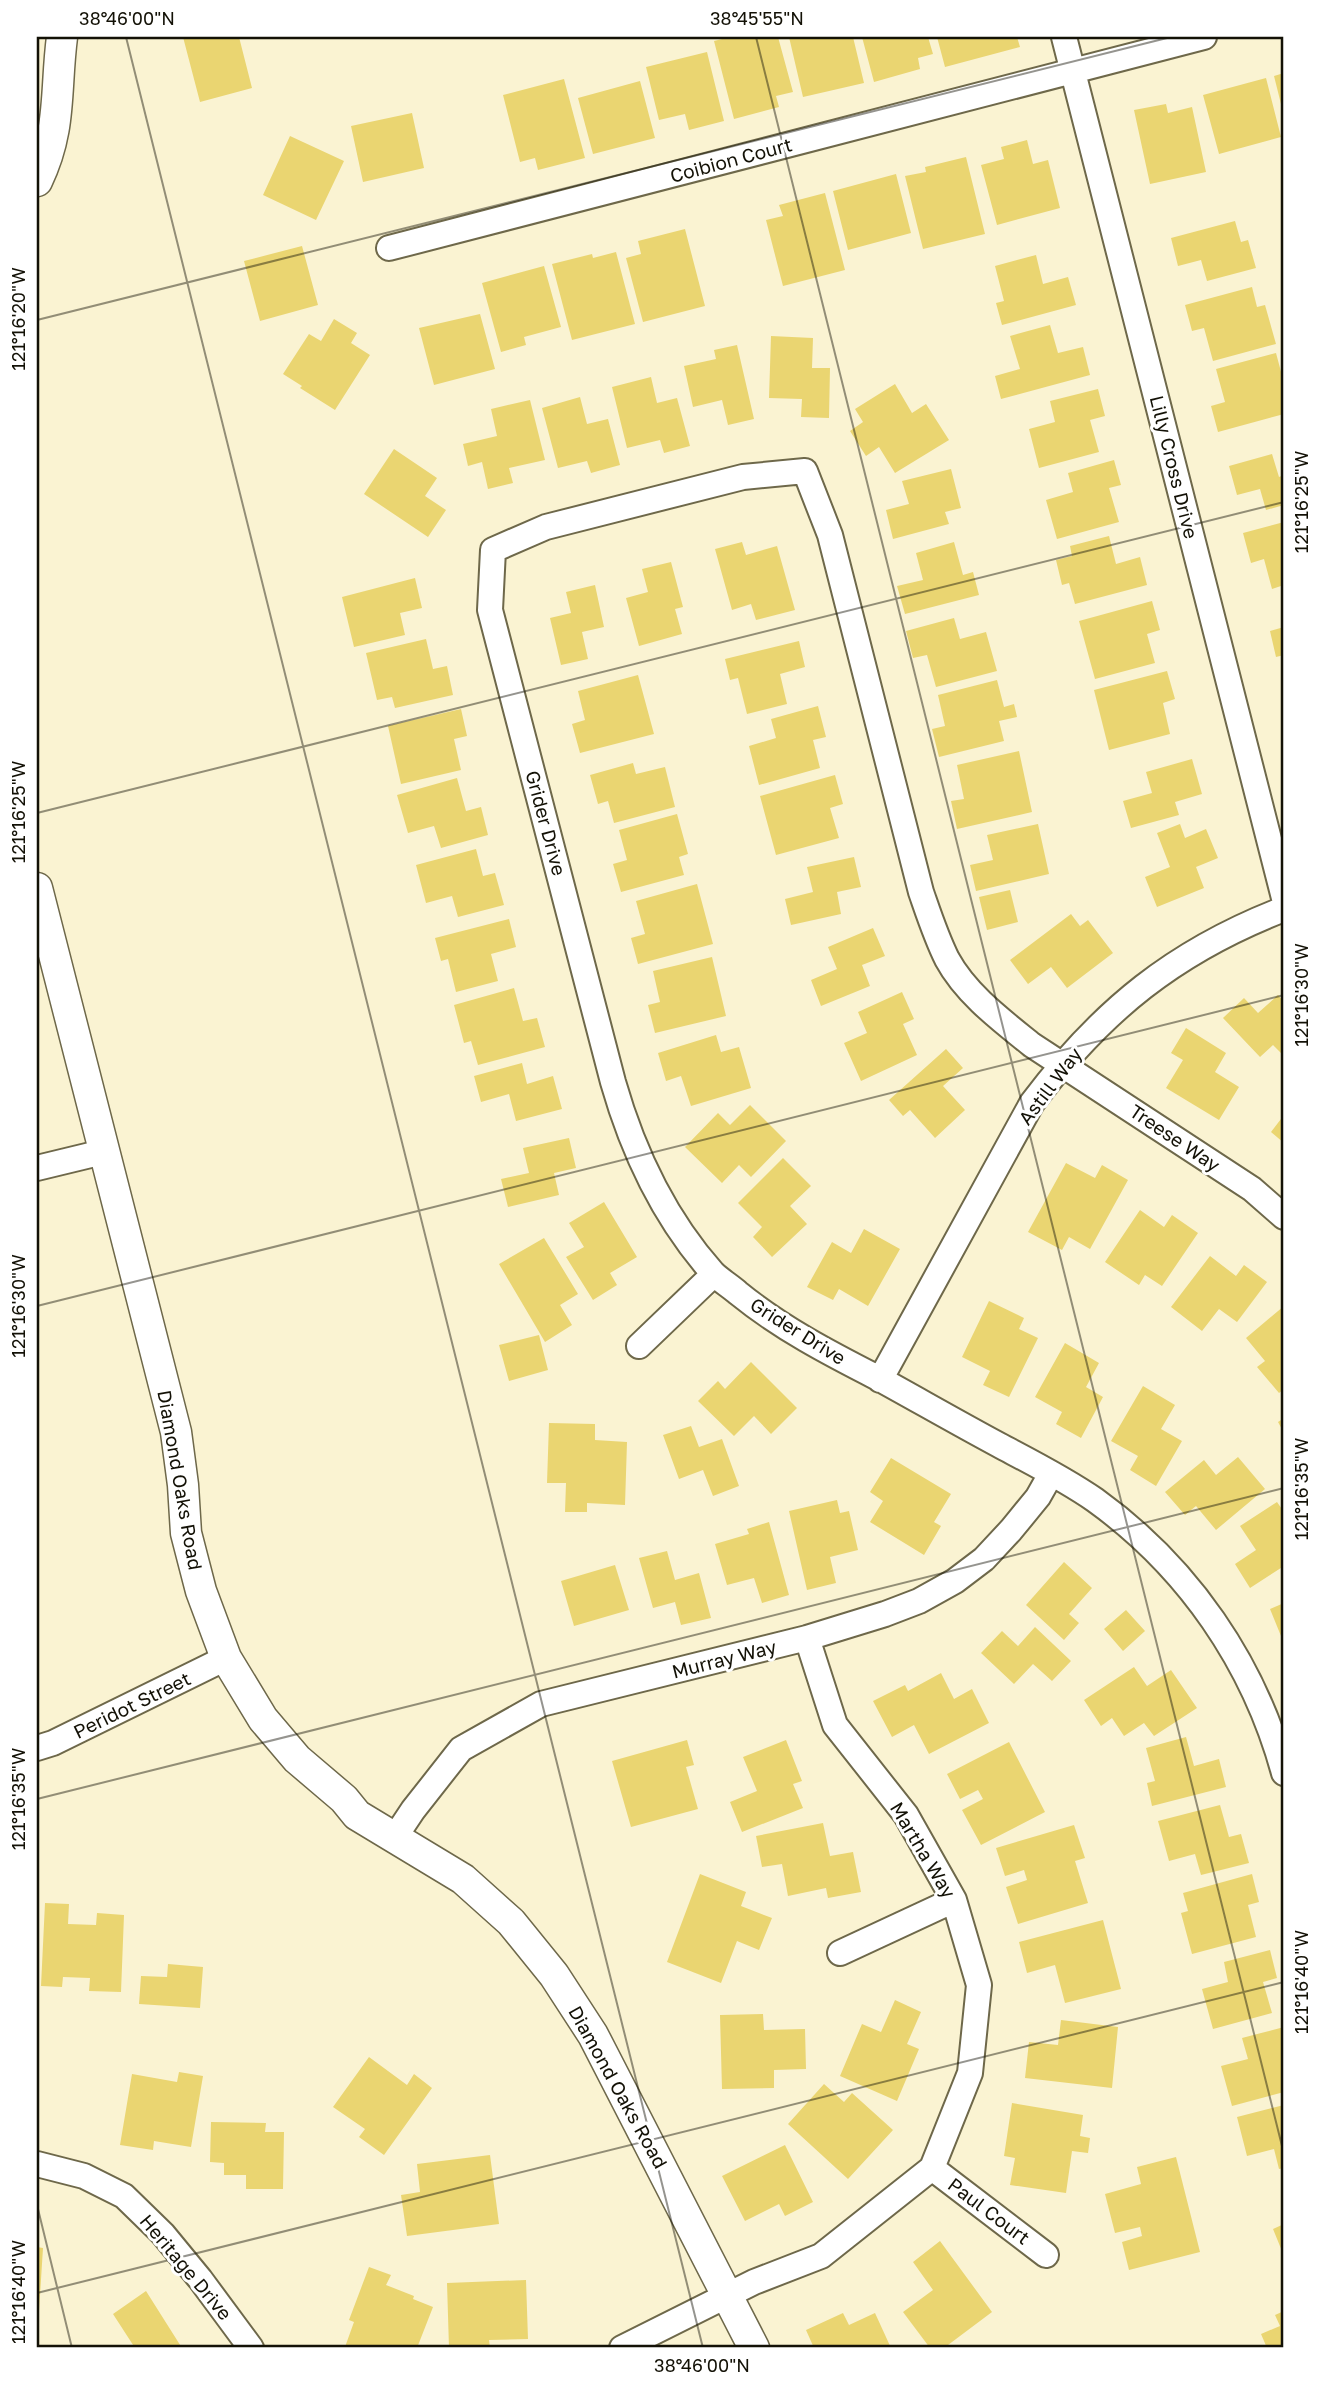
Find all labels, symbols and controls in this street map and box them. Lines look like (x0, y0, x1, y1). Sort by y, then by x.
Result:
text: 38°46'00"N (79, 7, 175, 29)
text: 38°45'55"N (710, 7, 804, 29)
street label: Coibion Court (667, 132, 794, 187)
text: 121°16'20"W (7, 267, 29, 371)
street label: Lilly Cross Drive (1146, 393, 1203, 541)
text: 121°16'25"W (1290, 451, 1312, 553)
text: 121°16'25"W (7, 761, 29, 863)
street label: Grider Drive (521, 768, 572, 878)
text: 121°16'30"W (1290, 943, 1312, 1047)
street label: Astill Way (1013, 1042, 1086, 1129)
street label: Treese Way (1126, 1099, 1225, 1176)
text: 121°16'30"W (7, 1254, 29, 1358)
street label: Grider Drive (746, 1292, 850, 1369)
street label: Diamond Oaks Road (153, 1388, 208, 1572)
text: 121°16'35"W (1290, 1438, 1312, 1540)
street label: Murray Way (669, 1634, 779, 1683)
street label: Peridot Street (69, 1666, 194, 1743)
text: 121°16'35"W (7, 1748, 29, 1850)
street label: Martha Way (886, 1797, 961, 1902)
text: 121°16'40"W (1290, 1930, 1312, 2034)
street label: Diamond Oaks Road (564, 2001, 673, 2172)
street label: Paul Court (944, 2172, 1035, 2249)
street label: Heritage Drive (136, 2209, 237, 2324)
text: 121°16'40"W (7, 2240, 29, 2344)
text: 38°46'00"N (654, 2354, 750, 2376)

